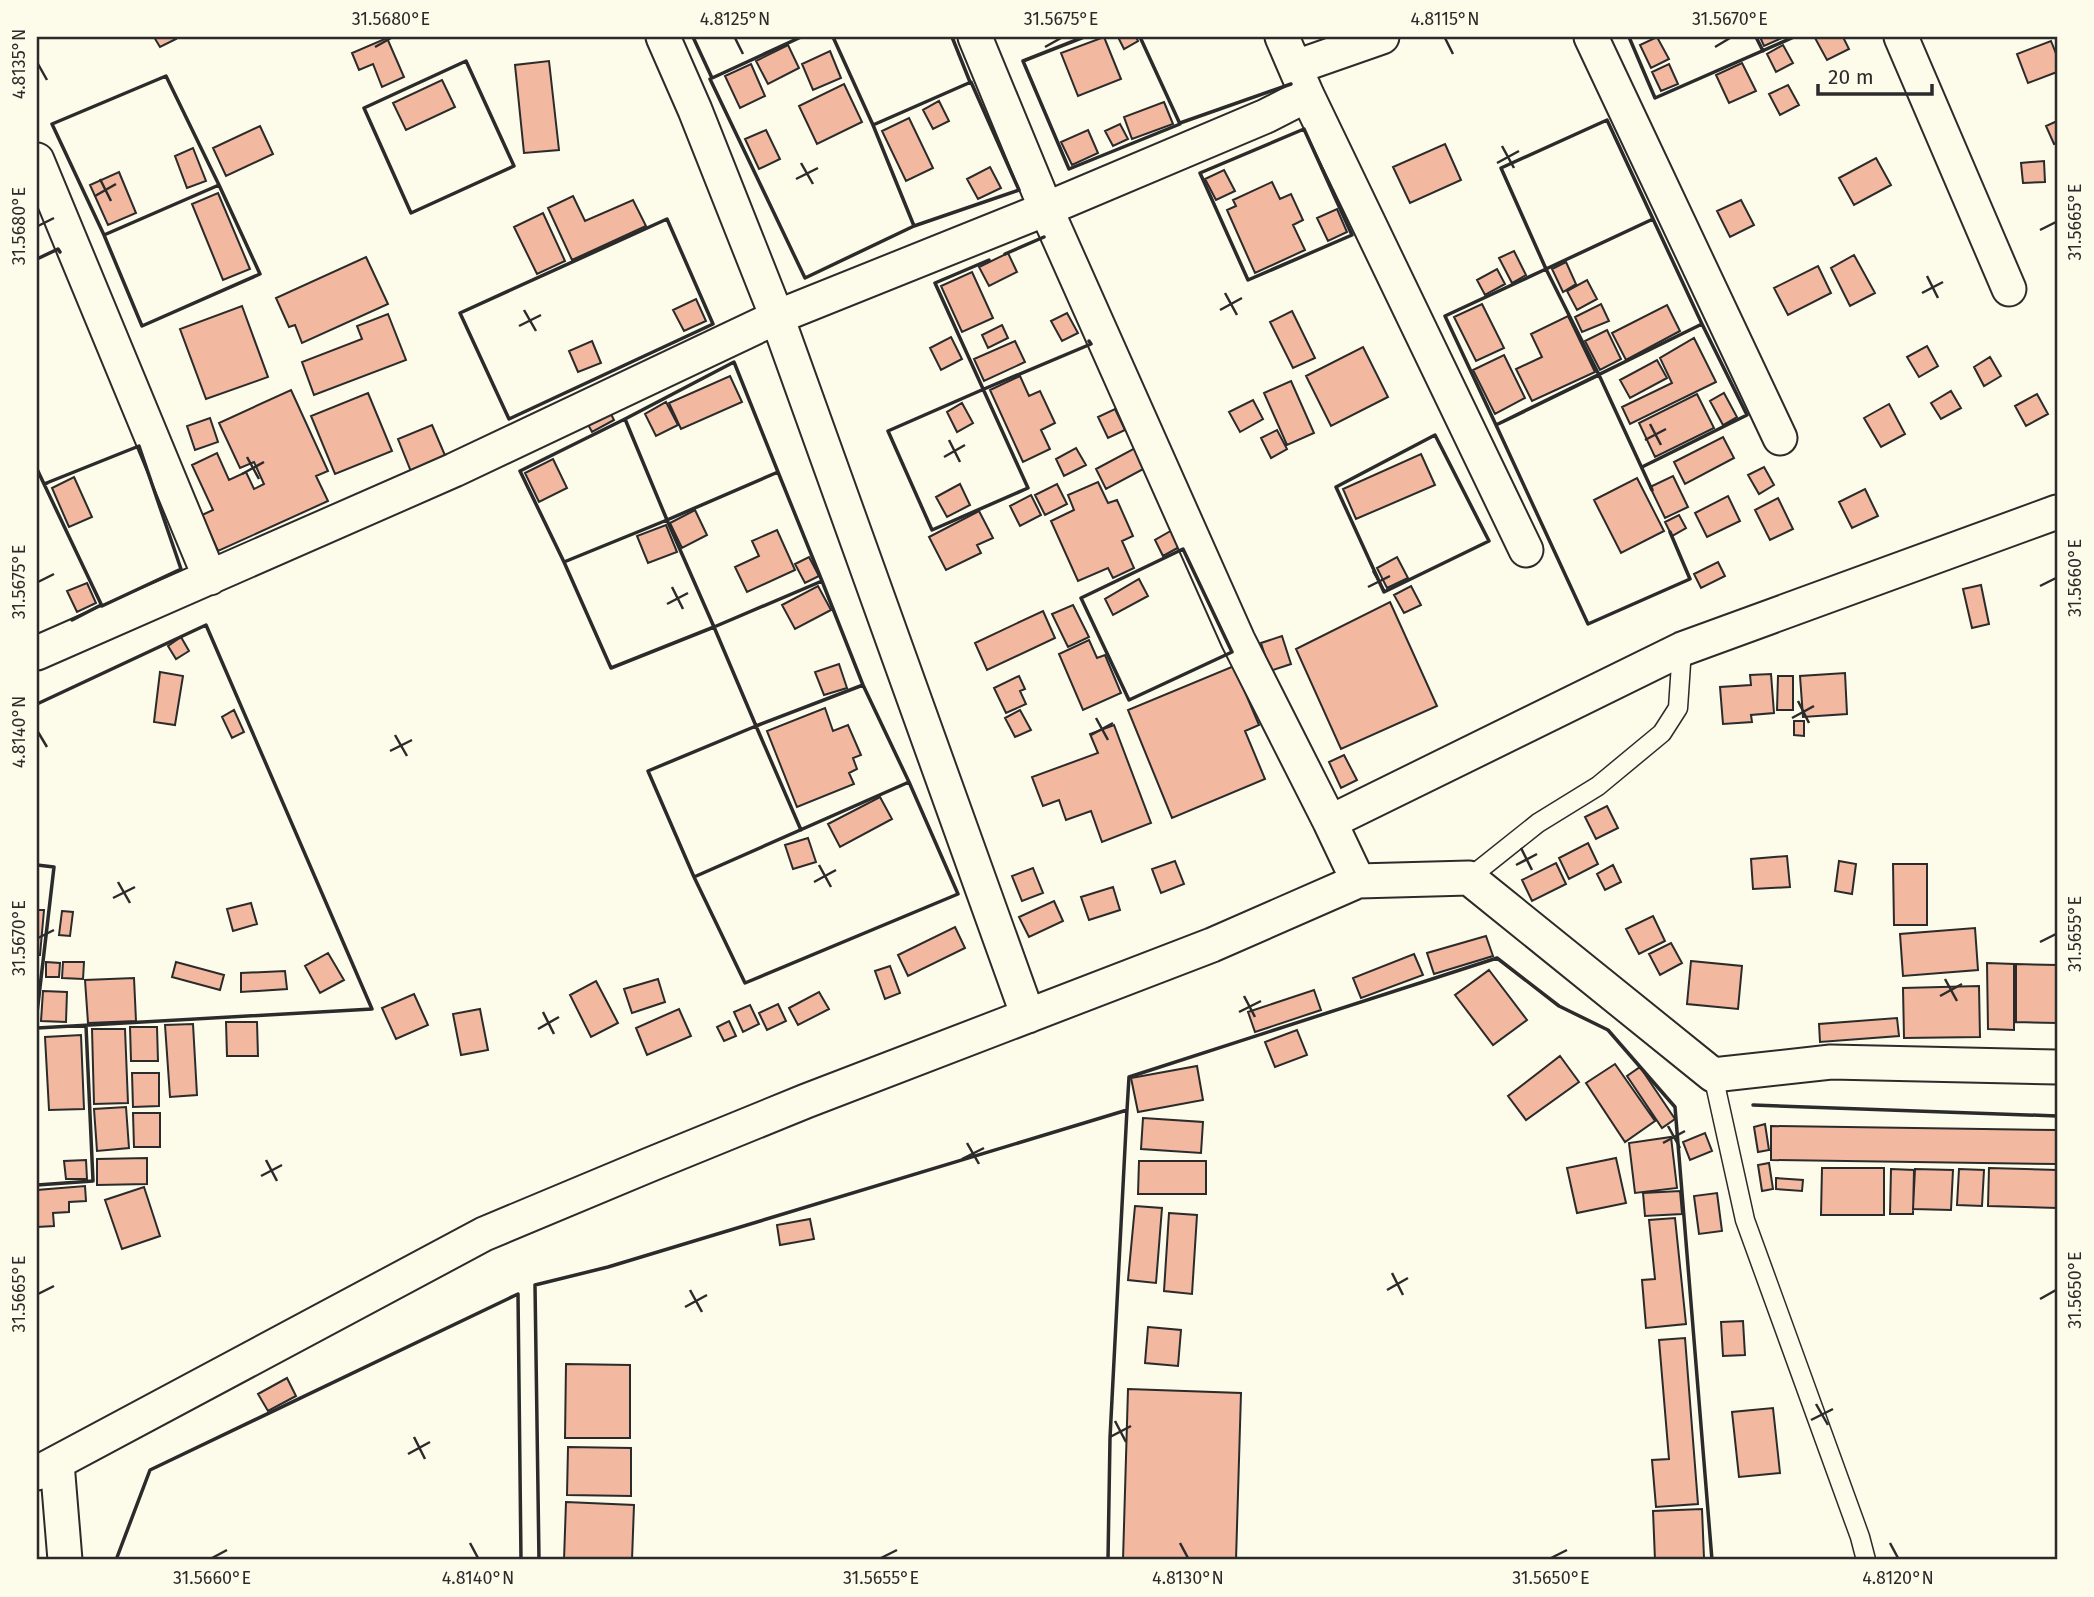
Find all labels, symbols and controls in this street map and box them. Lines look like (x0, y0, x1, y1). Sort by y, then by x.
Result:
text: 31.5680°E (352, 8, 430, 30)
text: 4.8125°N (700, 8, 770, 30)
text: 31.5675°E (1024, 8, 1098, 30)
text: 4.8115°N (1410, 8, 1480, 30)
text: 31.5670°E (1692, 8, 1768, 30)
text: 4.8135°N (8, 29, 30, 99)
scale bar (1818, 52, 1931, 96)
text: 20 m (1828, 64, 1874, 90)
text: 31.5665°E (2064, 184, 2086, 260)
text: 31.5680°E (8, 187, 30, 265)
text: 31.5660°E (2064, 539, 2086, 617)
text: 31.5675°E (8, 545, 30, 619)
text: 4.8140°N (8, 696, 30, 768)
text: 31.5655°E (2064, 896, 2086, 972)
text: 31.5670°E (8, 900, 30, 976)
text: 31.5650°E (2064, 1251, 2086, 1329)
text: 31.5665°E (8, 1256, 30, 1332)
text: 31.5660°E (173, 1567, 251, 1589)
text: 4.8140°N (442, 1567, 514, 1589)
text: 31.5655°E (843, 1567, 919, 1589)
text: 4.8130°N (1152, 1567, 1224, 1589)
text: 31.5650°E (1512, 1567, 1590, 1589)
text: 4.8120°N (1862, 1567, 1934, 1589)

